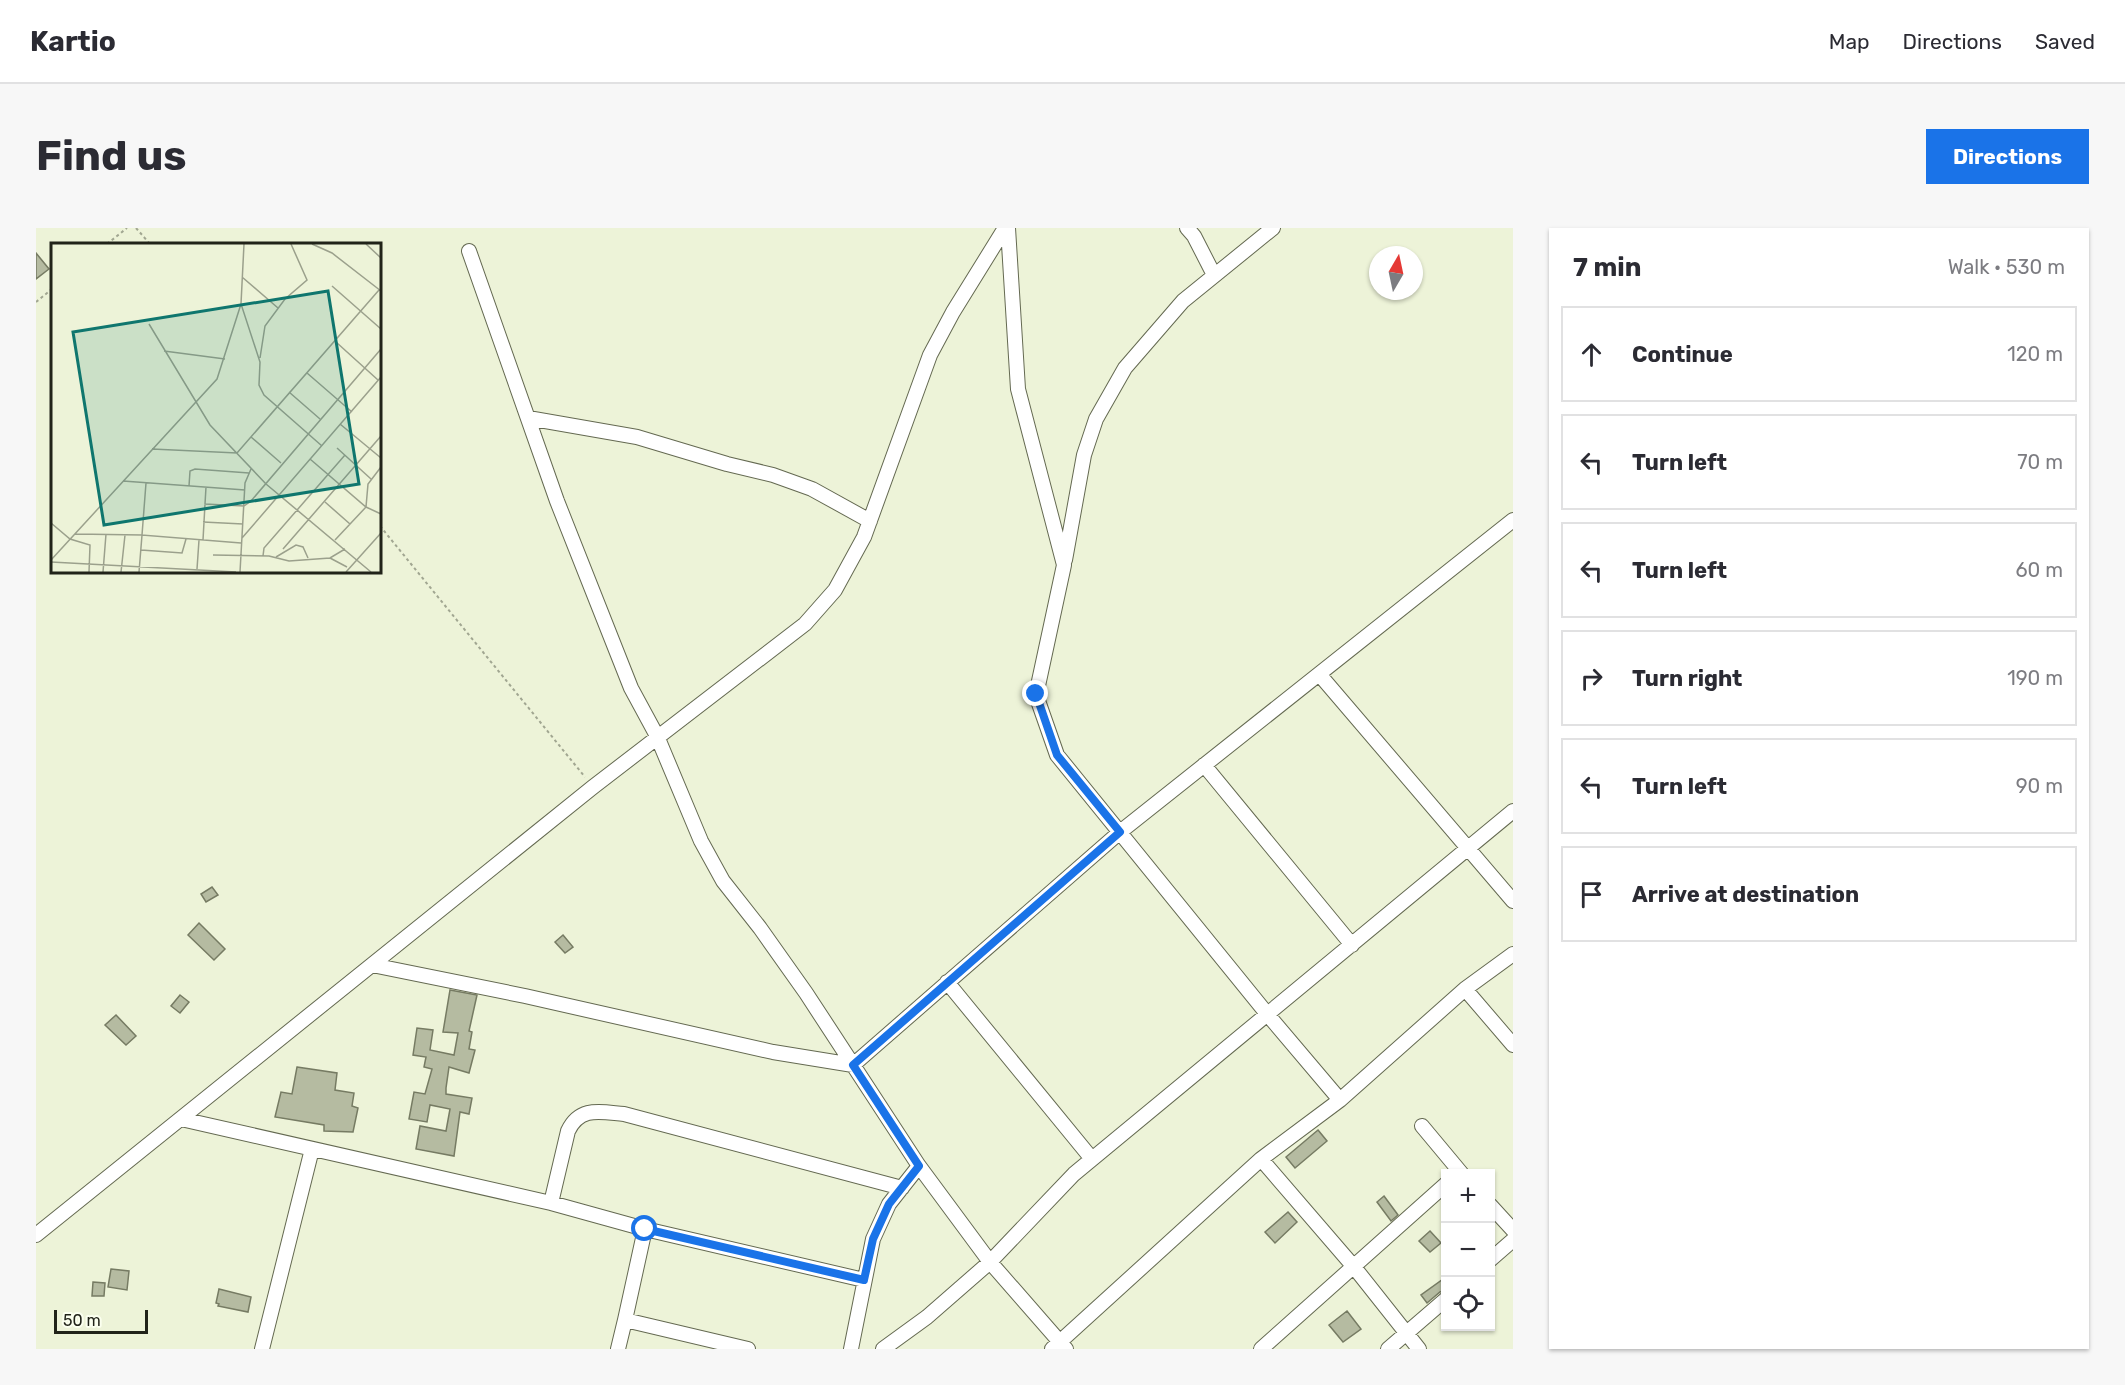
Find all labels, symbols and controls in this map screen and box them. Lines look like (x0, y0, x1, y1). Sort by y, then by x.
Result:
text: Kartio (30, 25, 116, 58)
text: Map (1829, 29, 1870, 54)
text: Directions (1903, 29, 2002, 54)
text: Saved (2035, 29, 2095, 54)
button: Directions (1926, 129, 2089, 184)
text: Find us (36, 131, 187, 181)
inset map (51, 243, 381, 573)
north arrow (1369, 246, 1423, 300)
text: 7 min (1573, 252, 1641, 283)
text: Walk · 530 m (1948, 255, 2065, 279)
icon: ahead (1575, 338, 1608, 371)
text: Continue (1632, 341, 1733, 368)
text: 120 m (2007, 342, 2063, 366)
icon: left (1575, 446, 1608, 479)
text: Turn left (1632, 449, 1727, 476)
text: 70 m (2017, 450, 2063, 474)
icon: left (1575, 554, 1608, 587)
text: Turn left (1632, 557, 1727, 584)
text: 60 m (2016, 558, 2063, 582)
icon: right (1575, 662, 1608, 695)
text: Turn right (1632, 665, 1742, 692)
text: 190 m (2007, 666, 2063, 690)
route end (1022, 680, 1048, 706)
icon: left (1575, 770, 1608, 803)
text: Turn left (1632, 773, 1727, 800)
text: 90 m (2016, 774, 2063, 798)
icon: arrive (1575, 878, 1608, 911)
text: Arrive at destination (1632, 881, 1859, 908)
map controls (1441, 1169, 1495, 1331)
button: + (1441, 1169, 1495, 1223)
route start (631, 1215, 657, 1241)
button: − (1441, 1223, 1495, 1277)
button: locate (1441, 1277, 1495, 1331)
scale bar (54, 1307, 148, 1334)
text: 50 m (63, 1311, 101, 1330)

